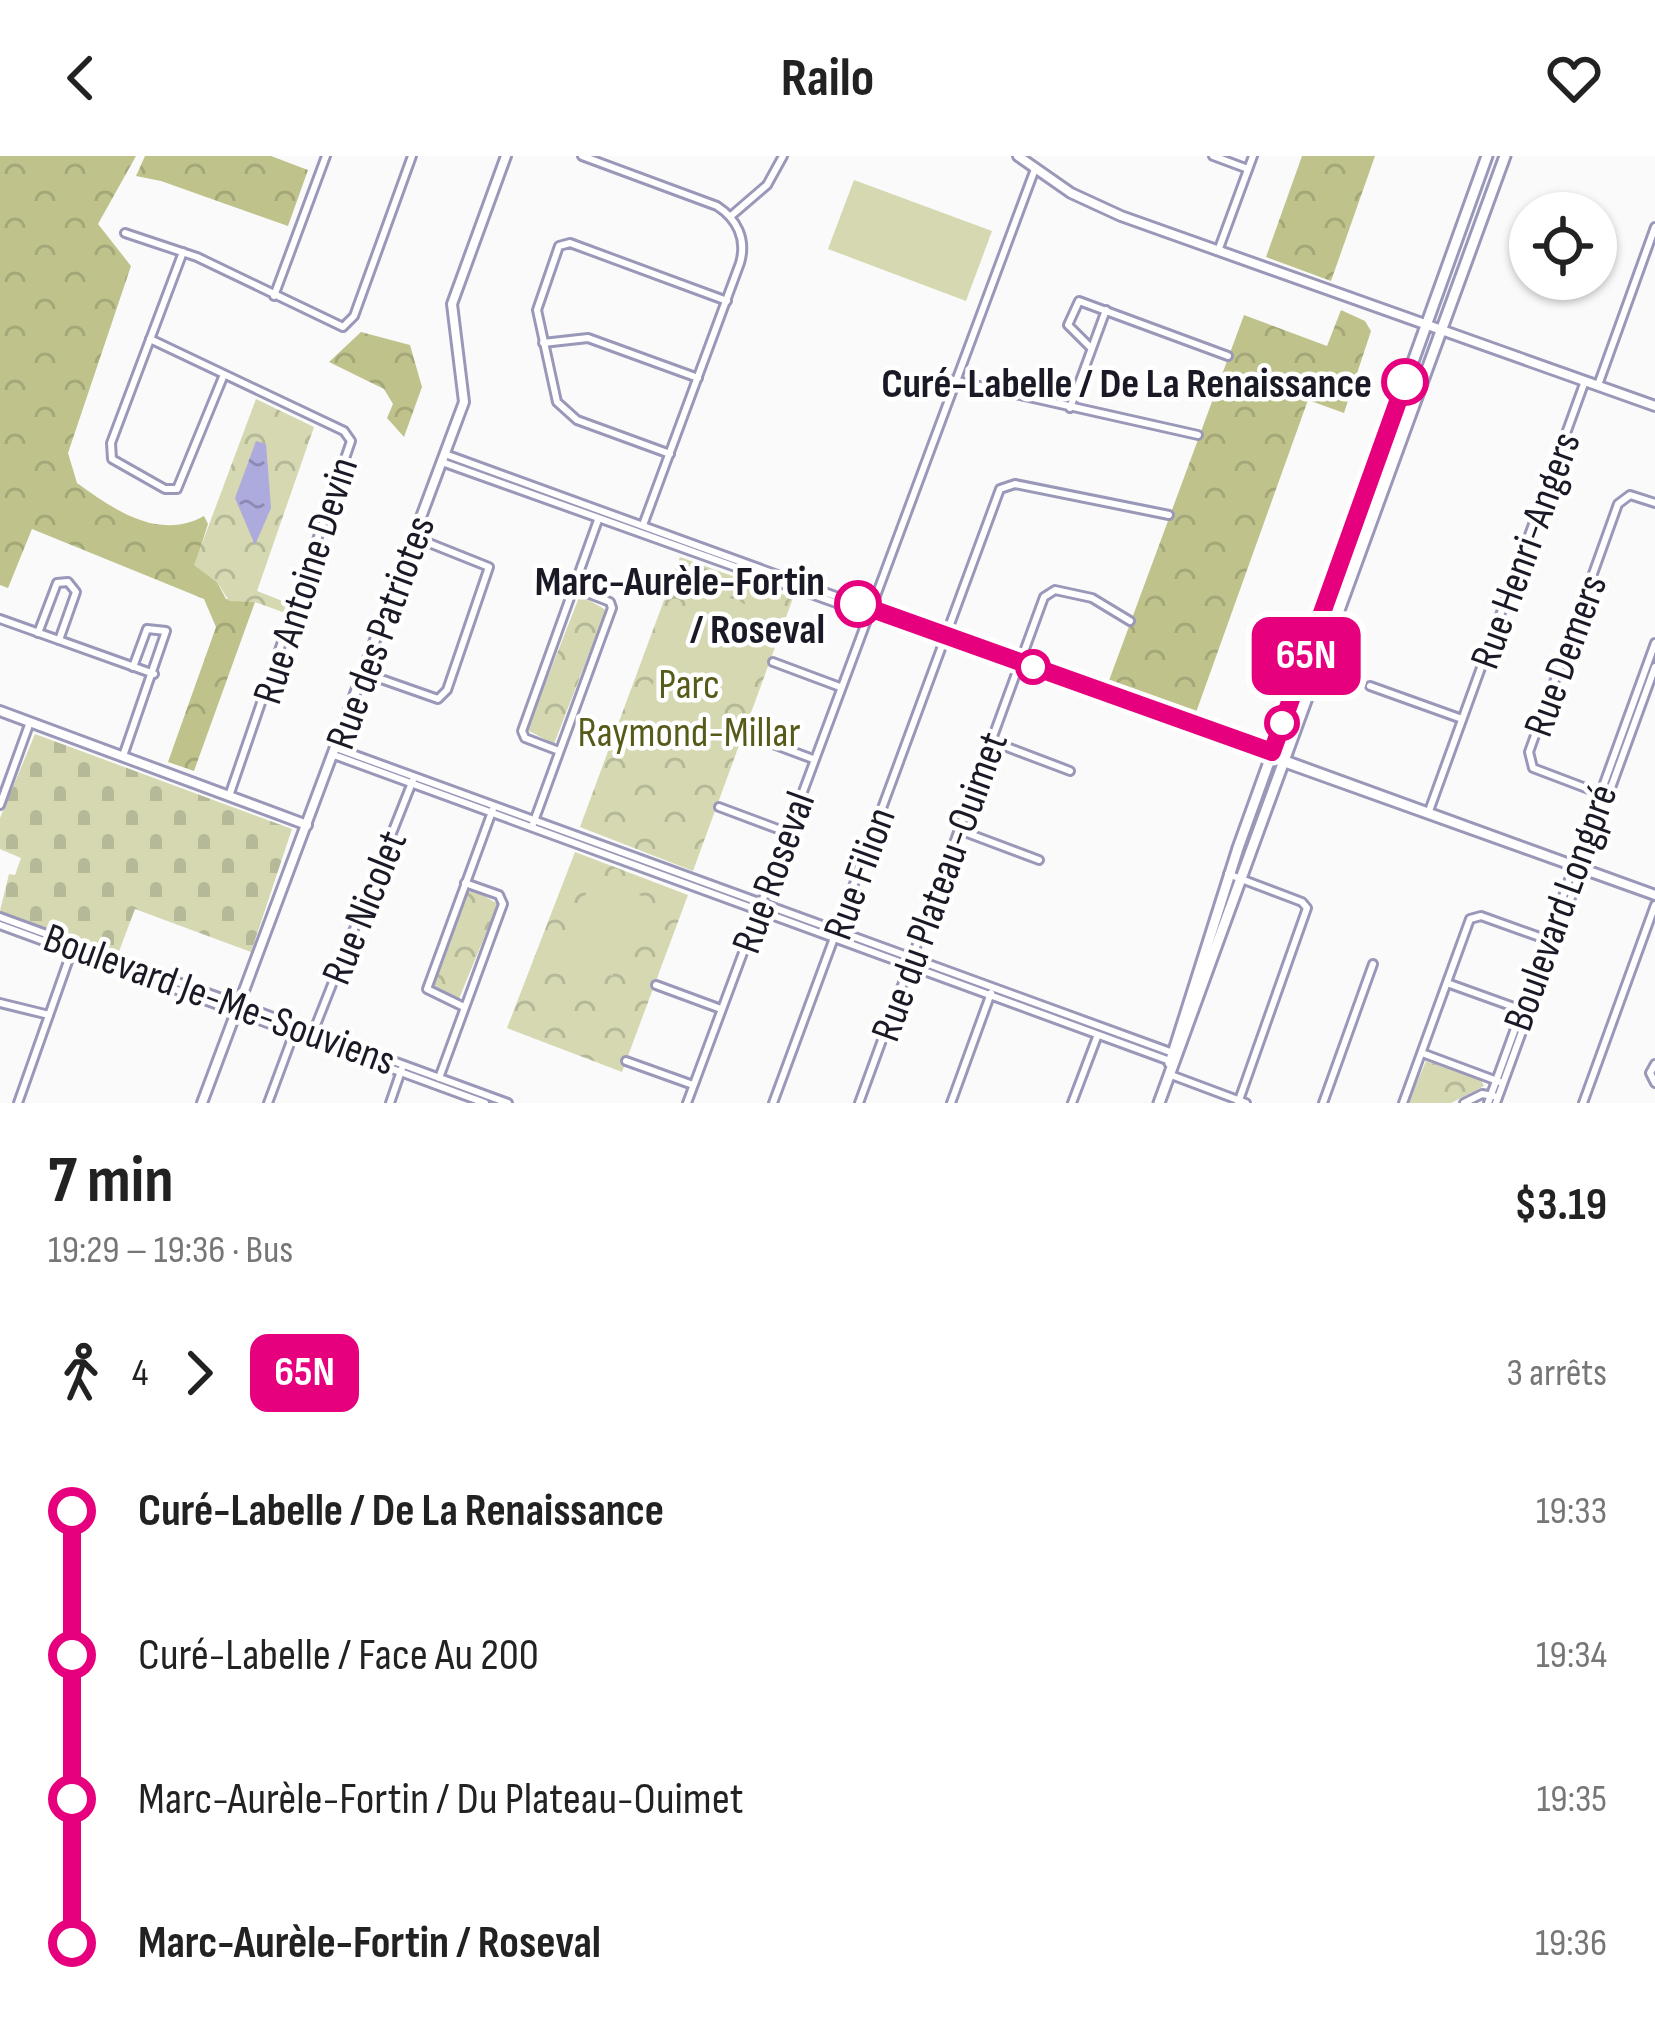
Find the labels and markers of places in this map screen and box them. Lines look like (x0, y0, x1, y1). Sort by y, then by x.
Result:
place label: Curé-Labelle / De La Renaissance (881, 359, 1372, 410)
marker: Curé-Labelle / De La Renaissance (1383, 360, 1427, 404)
place label: Marc-Aurèle-Fortin / Roseval (535, 557, 825, 656)
marker: Marc-Aurèle-Fortin / Roseval (836, 582, 880, 626)
unlabelled marker (1017, 651, 1049, 683)
unlabelled marker (1266, 707, 1298, 739)

